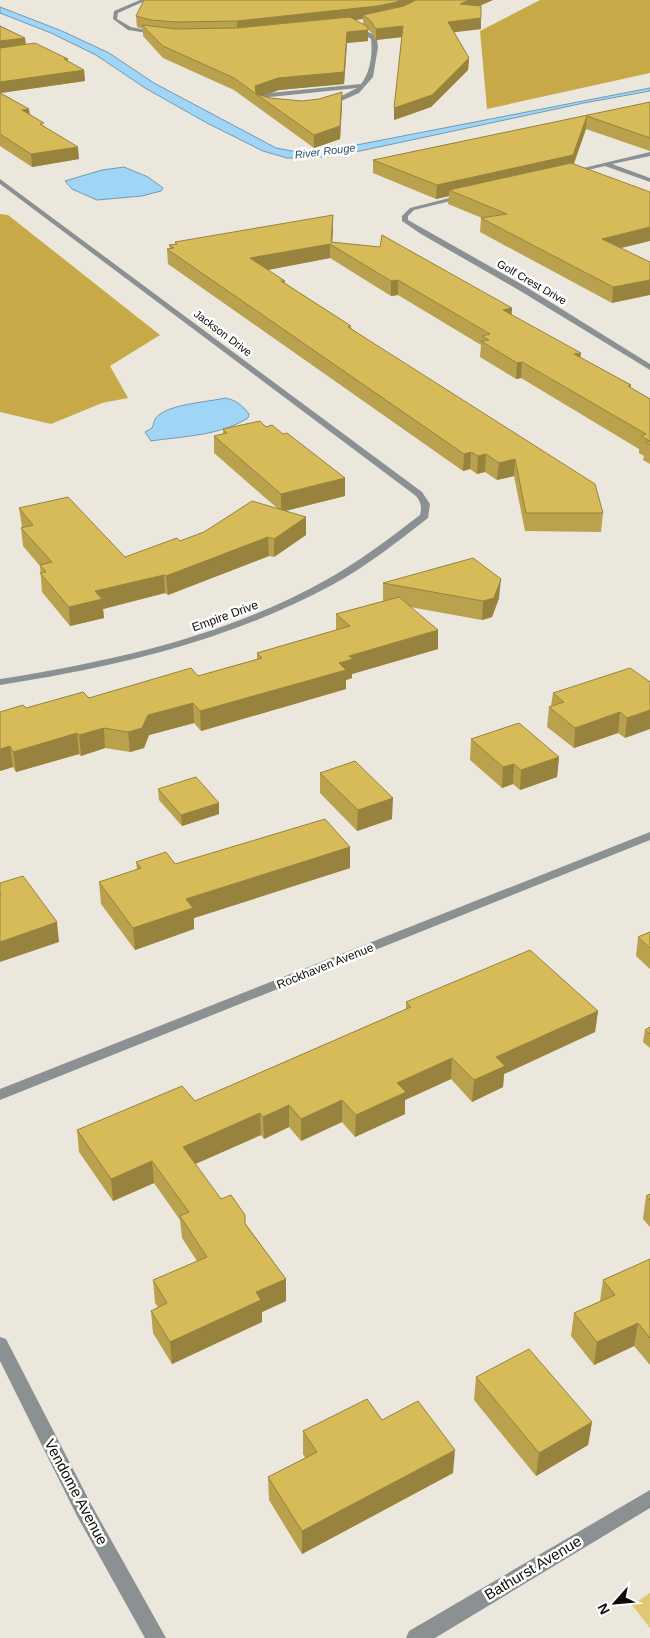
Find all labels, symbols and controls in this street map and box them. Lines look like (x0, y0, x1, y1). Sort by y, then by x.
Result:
water label: River Rouge (294, 141, 356, 161)
street label: Golf Crest Drive (495, 257, 569, 307)
street label: Jackson Drive (192, 307, 254, 359)
street label: Empire Drive (190, 597, 260, 634)
street label: Rockhaven Avenue (275, 940, 376, 992)
street label: Vendome Avenue (41, 1436, 111, 1548)
street label: Bathurst Avenue (481, 1532, 584, 1603)
north arrow (590, 1578, 640, 1628)
text: N (594, 1601, 613, 1617)

